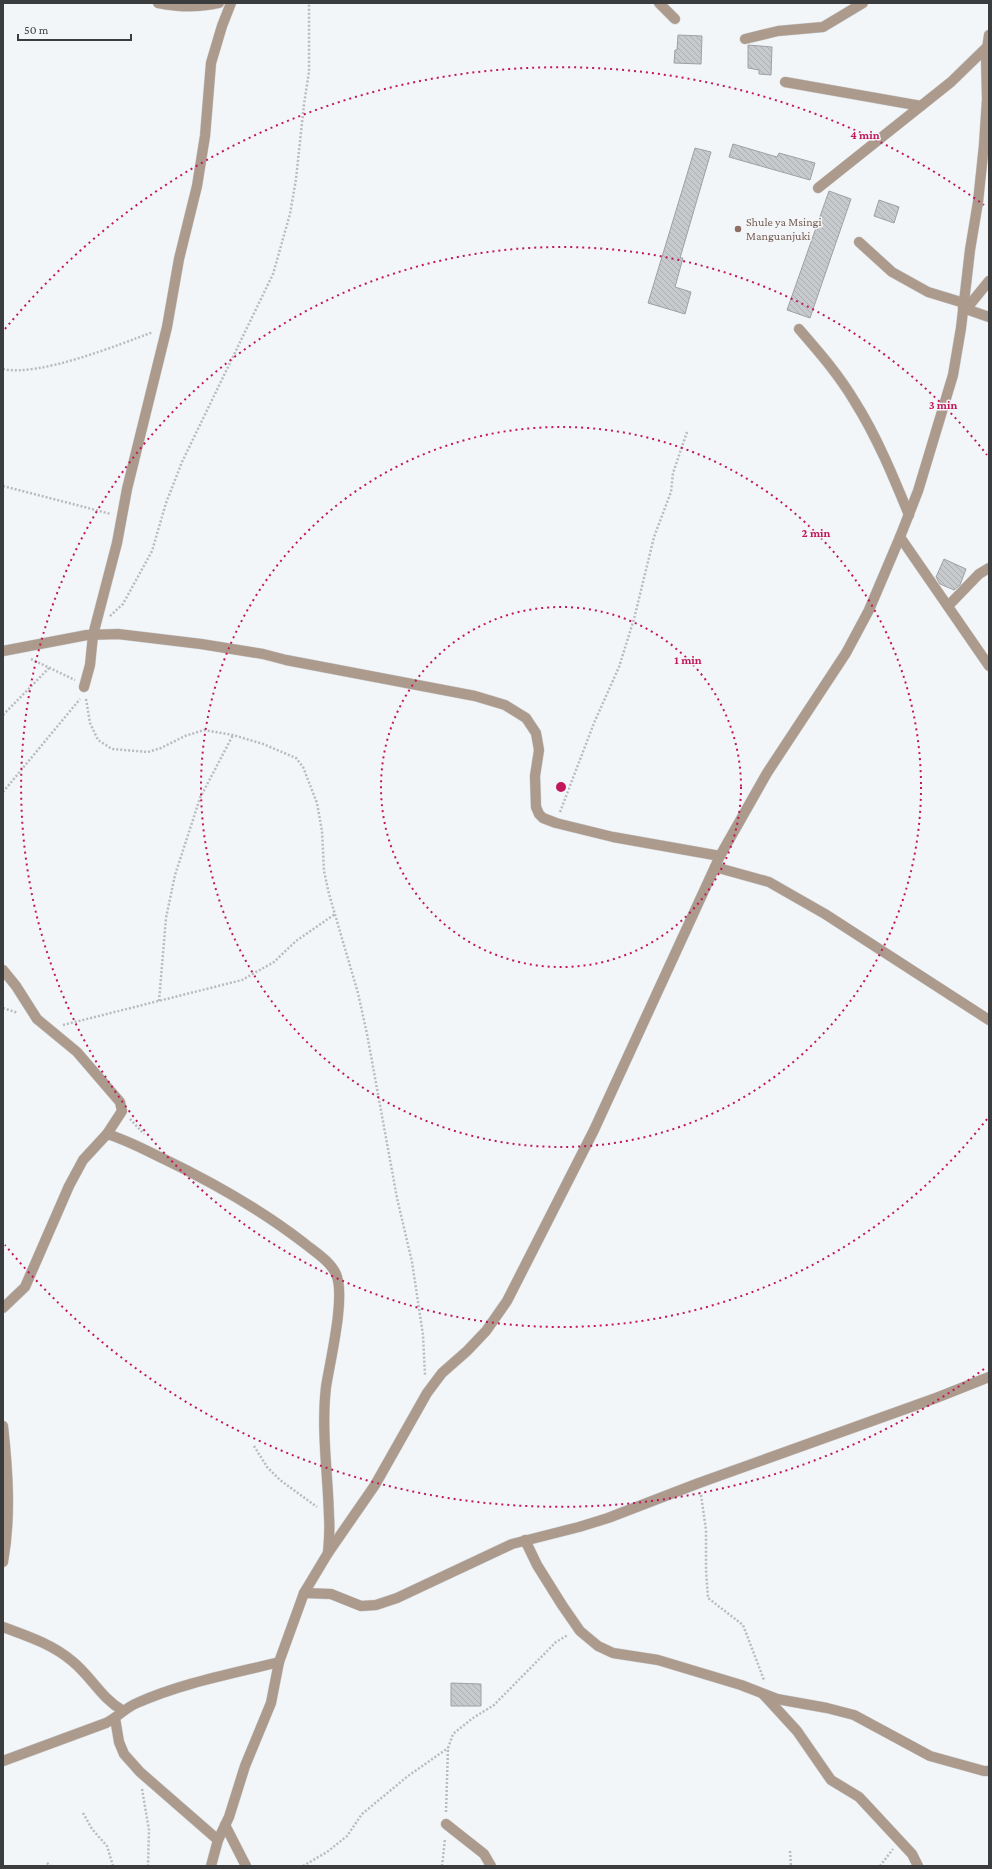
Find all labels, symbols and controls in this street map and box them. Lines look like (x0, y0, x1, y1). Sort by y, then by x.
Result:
scale bar (18, 16, 131, 42)
text: 50 m (24, 23, 49, 37)
text: 4 min (850, 128, 880, 142)
place label: Shule ya Msingi Manguanjuki (746, 215, 822, 243)
marker: Shule ya Msingi Manguanjuki (733, 224, 743, 234)
text: 3 min (929, 398, 957, 412)
text: 2 min (802, 526, 831, 540)
text: 1 min (674, 653, 702, 667)
centre of rings (554, 780, 568, 794)

